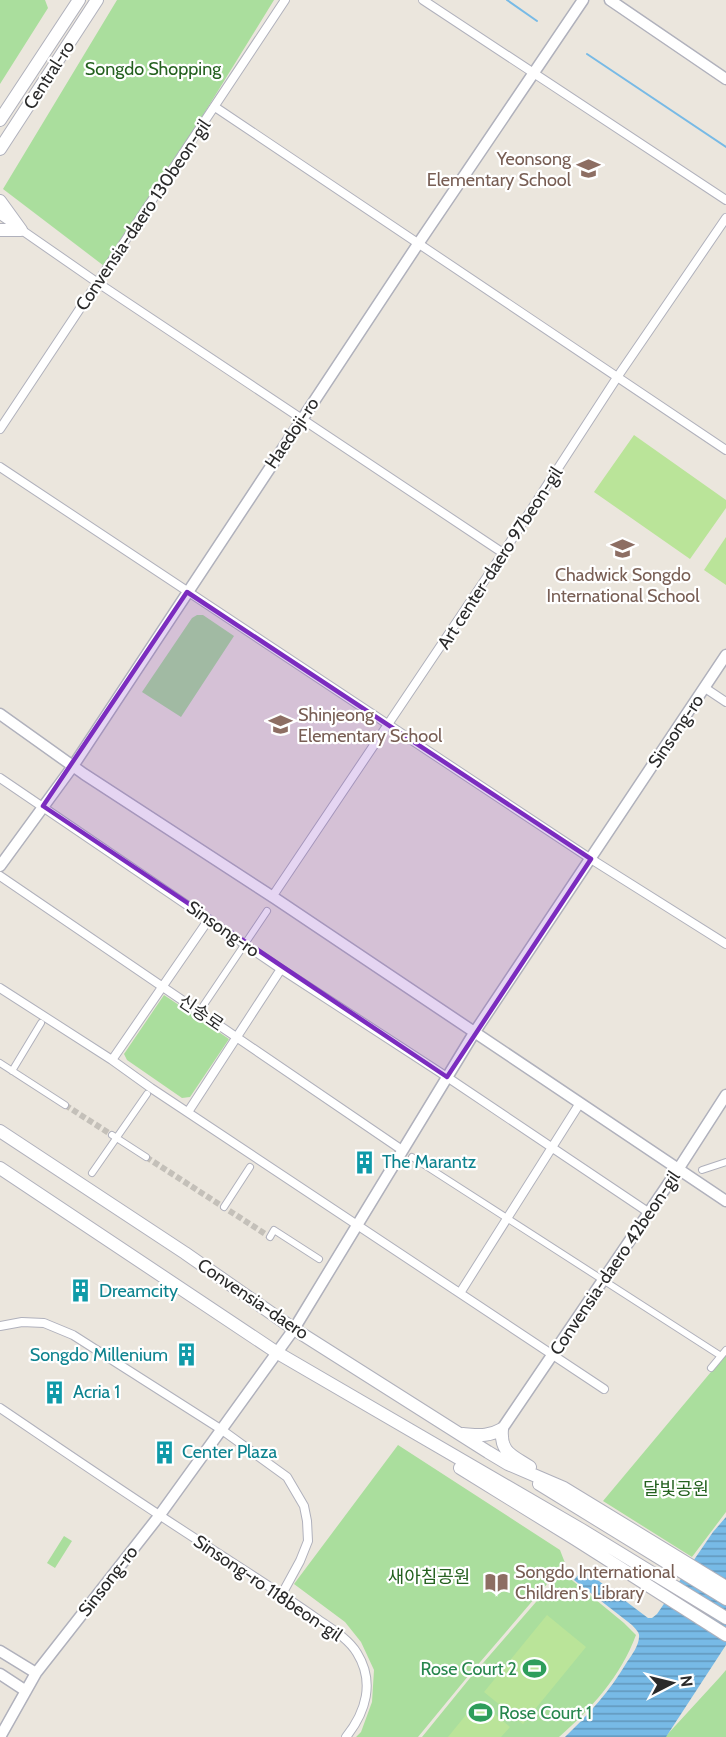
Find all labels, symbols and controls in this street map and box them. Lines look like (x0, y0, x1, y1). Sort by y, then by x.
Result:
street label: Central-ro (19, 36, 79, 113)
park label: Songdo Shopping (85, 58, 222, 80)
street label: Convensia-daero 130beon-gil (71, 115, 216, 315)
place label: Yeonsong Elementary School (427, 148, 572, 191)
school or university icon: Yeonsong Elementary School (576, 156, 602, 182)
street label: Haedoji-ro (260, 393, 324, 473)
street label: Art center-daero 97beon-gil (433, 462, 568, 653)
school or university icon: Chadwick Songdo International School (610, 536, 636, 562)
place label: Chadwick Songdo International School (546, 564, 700, 607)
street label: Sinsong-ro (643, 690, 709, 772)
place label: Shinjeong Elementary School (298, 704, 443, 747)
school or university icon: Shinjeong Elementary School (267, 712, 293, 738)
street label: Sinsong-ro (182, 896, 264, 962)
street label: 신송로 (174, 990, 228, 1036)
building icon: The Marantz (351, 1149, 377, 1175)
place label: The Marantz (382, 1151, 477, 1173)
street label: Convensia-daero 42beon-gil (545, 1166, 685, 1359)
street label: Convensia-daero (193, 1254, 313, 1344)
building icon: Dreamcity (68, 1278, 94, 1304)
place label: Dreamcity (99, 1280, 178, 1302)
building icon: Songdo Millenium (173, 1342, 199, 1368)
place label: Songdo Millenium (30, 1344, 168, 1366)
building icon: Acria 1 (42, 1379, 68, 1405)
place label: Acria 1 (73, 1381, 120, 1403)
building icon: Center Plaza (151, 1439, 177, 1465)
place label: Center Plaza (182, 1441, 277, 1463)
park label: 달빛공원 (643, 1478, 709, 1500)
street label: Sinsong-ro 118beon-gil (190, 1530, 347, 1646)
street label: Sinsong-ro (74, 1541, 142, 1621)
place label: Songdo International Children's Library (515, 1561, 676, 1604)
park label: 새아침공원 (388, 1566, 470, 1588)
library icon: Songdo International Children's Library (484, 1569, 510, 1595)
north arrow (642, 1653, 702, 1713)
sports icon: Rose Court 2 (522, 1656, 548, 1682)
place label: Rose Court 2 (420, 1658, 517, 1680)
text: N (676, 1674, 697, 1688)
sports icon: Rose Court 1 (468, 1700, 494, 1726)
place label: Rose Court 1 (499, 1702, 592, 1724)

